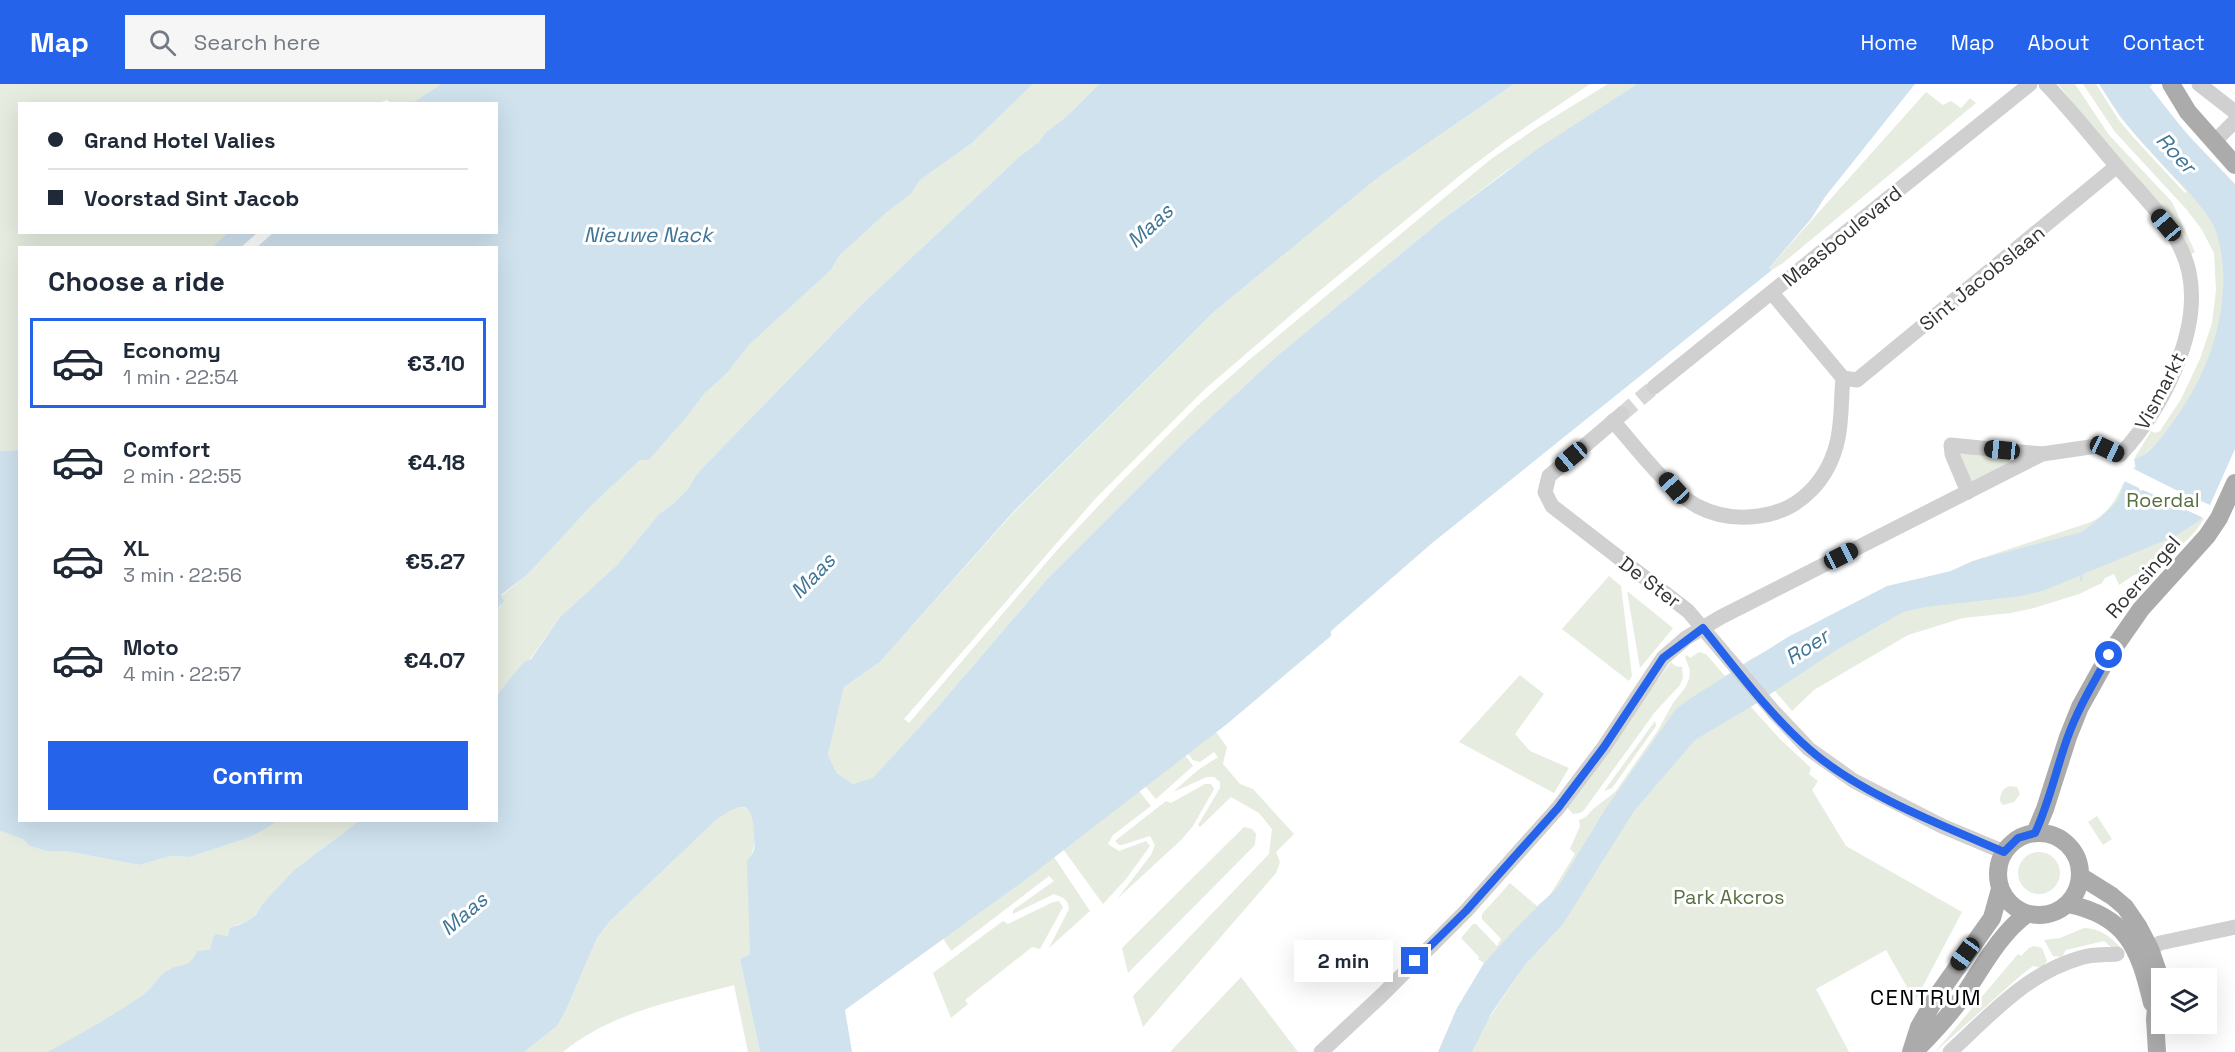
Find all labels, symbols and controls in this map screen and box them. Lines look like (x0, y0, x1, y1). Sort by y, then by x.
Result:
search box (125, 15, 545, 69)
text: Map (30, 24, 89, 60)
icon: search (146, 26, 179, 59)
text: Search here (194, 28, 321, 56)
text: Home (1860, 29, 1918, 56)
text: Map (1951, 29, 1995, 56)
text: About (2028, 29, 2090, 56)
text: Contact (2123, 29, 2205, 56)
text: Grand Hotel Valies (84, 126, 276, 154)
water label: Roer (2151, 126, 2204, 180)
street label: Maasboulevard (1777, 180, 1907, 292)
text: Voorstad Sint Jacob (84, 184, 299, 212)
water label: Maas (1121, 197, 1179, 254)
car (2148, 205, 2184, 245)
street label: Sint Jacobslaan (1914, 219, 2050, 337)
water label: Nieuwe Nack (584, 221, 715, 248)
text: Choose a ride (48, 264, 225, 299)
icon: car (51, 336, 105, 390)
text: Economy (123, 336, 221, 364)
street label: Vismarkt (2129, 348, 2191, 434)
text: €3.10 (407, 349, 465, 377)
text: 1 min · 22:54 (123, 364, 239, 390)
car (2087, 433, 2127, 465)
icon: car (51, 435, 105, 489)
text: Comfort (123, 435, 211, 463)
car (1551, 439, 1591, 475)
car (1983, 439, 2021, 461)
text: €4.18 (408, 448, 465, 476)
text: 2 min · 22:55 (123, 463, 242, 489)
car (1655, 469, 1693, 507)
park label: Roerdal (2126, 487, 2200, 513)
street label: Roersingel (2100, 530, 2186, 624)
icon: car (51, 534, 105, 588)
text: XL (123, 534, 149, 562)
car (1821, 540, 1861, 572)
water label: Maas (784, 546, 842, 604)
text: €5.27 (405, 547, 465, 575)
street label: De Ster (1614, 550, 1686, 614)
text: 3 min · 22:56 (123, 562, 242, 588)
water label: Roer (1780, 621, 1835, 671)
icon: car (51, 633, 105, 687)
text: Moto (123, 633, 179, 661)
route start (2095, 641, 2122, 668)
text: €4.07 (404, 646, 465, 674)
text: 4 min · 22:57 (123, 661, 241, 687)
button: Confirm (48, 741, 468, 810)
park label: Park Akcros (1673, 884, 1785, 910)
water label: Maas (435, 886, 493, 941)
car (1947, 934, 1983, 974)
callout: 2 min (1295, 940, 1394, 982)
route end (1401, 947, 1428, 974)
text: 2 min (1318, 948, 1369, 974)
map controls (2151, 968, 2217, 1034)
button: layers (2151, 968, 2217, 1034)
district label: CENTRUM (1870, 983, 1982, 1011)

